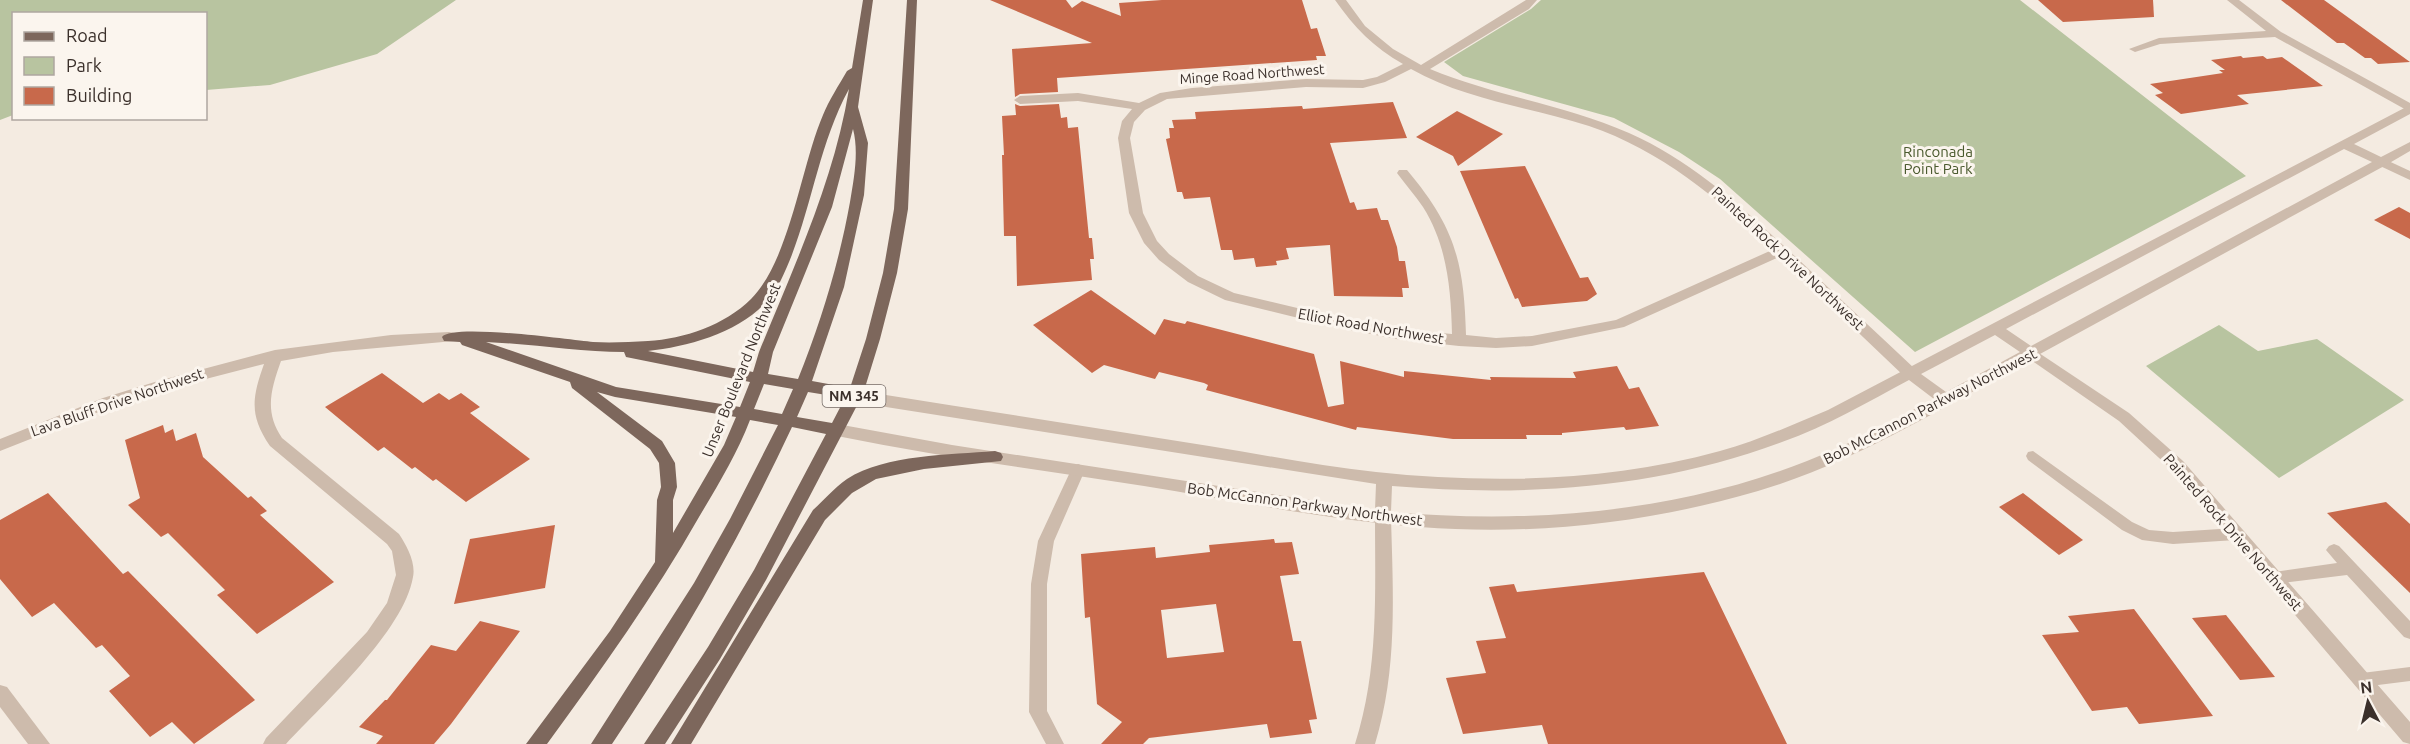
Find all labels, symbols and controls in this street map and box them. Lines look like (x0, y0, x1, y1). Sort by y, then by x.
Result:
legend (12, 12, 207, 120)
text: Road (66, 25, 108, 45)
text: Park (66, 55, 102, 75)
street label: Minge Road Northwest (1179, 61, 1325, 87)
text: Building (66, 85, 132, 105)
park label: Rinconada Point Park (1903, 143, 1973, 177)
street label: Painted Rock Drive Northwest (1708, 183, 1868, 333)
street label: Unser Boulevard Northwest (698, 280, 784, 460)
street label: Elliot Road Northwest (1297, 305, 1445, 347)
street label: Bob McCannon Parkway Northwest (1821, 345, 2040, 467)
street label: Lava Bluff Drive Northwest (28, 364, 206, 440)
road number: NM 345 (822, 385, 886, 407)
street label: Painted Rock Drive Northwest (2160, 450, 2306, 614)
street label: Bob McCannon Parkway Northwest (1186, 479, 1424, 529)
north arrow (2338, 672, 2398, 732)
text: N (2359, 677, 2373, 697)

